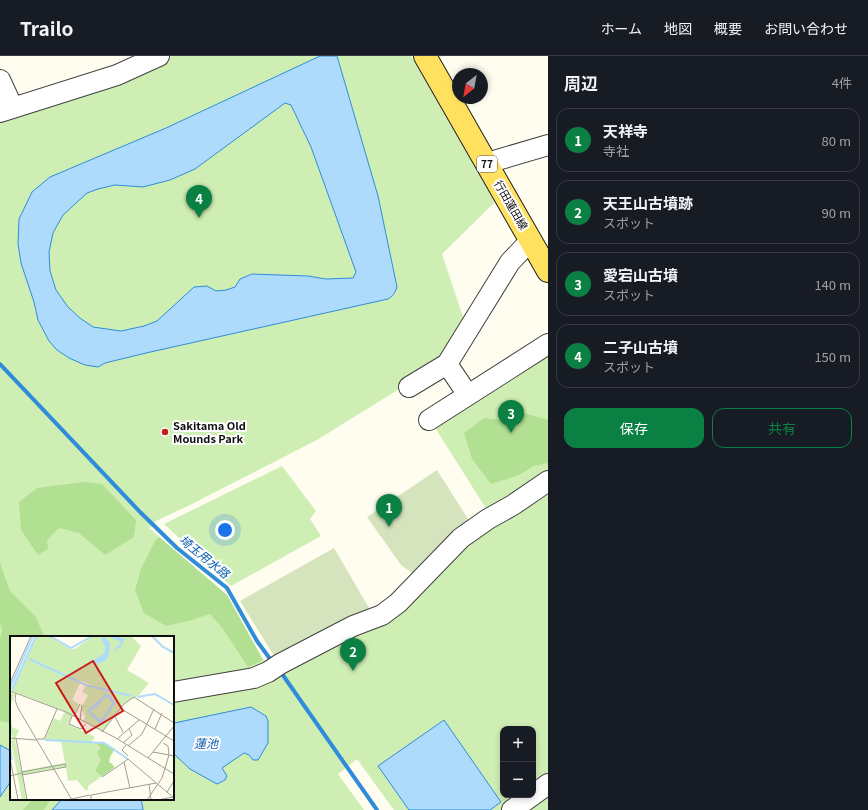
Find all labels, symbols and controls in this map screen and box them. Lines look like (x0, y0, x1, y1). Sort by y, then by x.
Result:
text: Trailo (20, 14, 73, 41)
text: ホーム (600, 18, 642, 38)
text: 地図 (664, 18, 692, 38)
text: 概要 (714, 18, 742, 38)
text: お問い合わせ (764, 18, 848, 38)
north arrow (452, 68, 488, 104)
text: 周辺 (564, 70, 598, 95)
text: 4件 (832, 73, 852, 92)
text: 天祥寺 (603, 120, 648, 141)
text: 1 (574, 131, 582, 150)
text: 80 m (822, 131, 851, 150)
text: 寺社 (603, 141, 629, 160)
road number: 77 (477, 156, 497, 172)
street label: 行田蓮田線 (491, 177, 533, 232)
pin: 4 (186, 185, 212, 218)
text: 天王山古墳跡 (603, 192, 693, 213)
text: 2 (574, 203, 582, 222)
text: 90 m (822, 203, 851, 222)
text: スポット (603, 213, 655, 232)
text: 愛宕山古墳 (603, 264, 678, 285)
text: 3 (574, 275, 582, 294)
text: 140 m (814, 275, 851, 294)
text: スポット (603, 285, 655, 304)
text: 二子山古墳 (603, 336, 678, 357)
text: 4 (574, 347, 582, 366)
text: 150 m (814, 347, 851, 366)
text: スポット (603, 357, 655, 376)
pin: 3 (498, 400, 524, 433)
button: 保存 (564, 408, 704, 448)
button: 共有 (712, 408, 852, 448)
place label: Sakitama Old Mounds Park (173, 417, 246, 446)
marker: Sakitama Old Mounds Park (160, 427, 170, 437)
pin: 1 (376, 494, 402, 527)
your location (215, 520, 235, 540)
water label: 埼玉用水路 (176, 530, 234, 582)
inset map (10, 636, 174, 800)
pin: 2 (340, 638, 366, 671)
map controls (500, 726, 536, 798)
button: + (500, 726, 536, 762)
water label: 蓮池 (194, 734, 219, 751)
button: − (500, 762, 536, 798)

